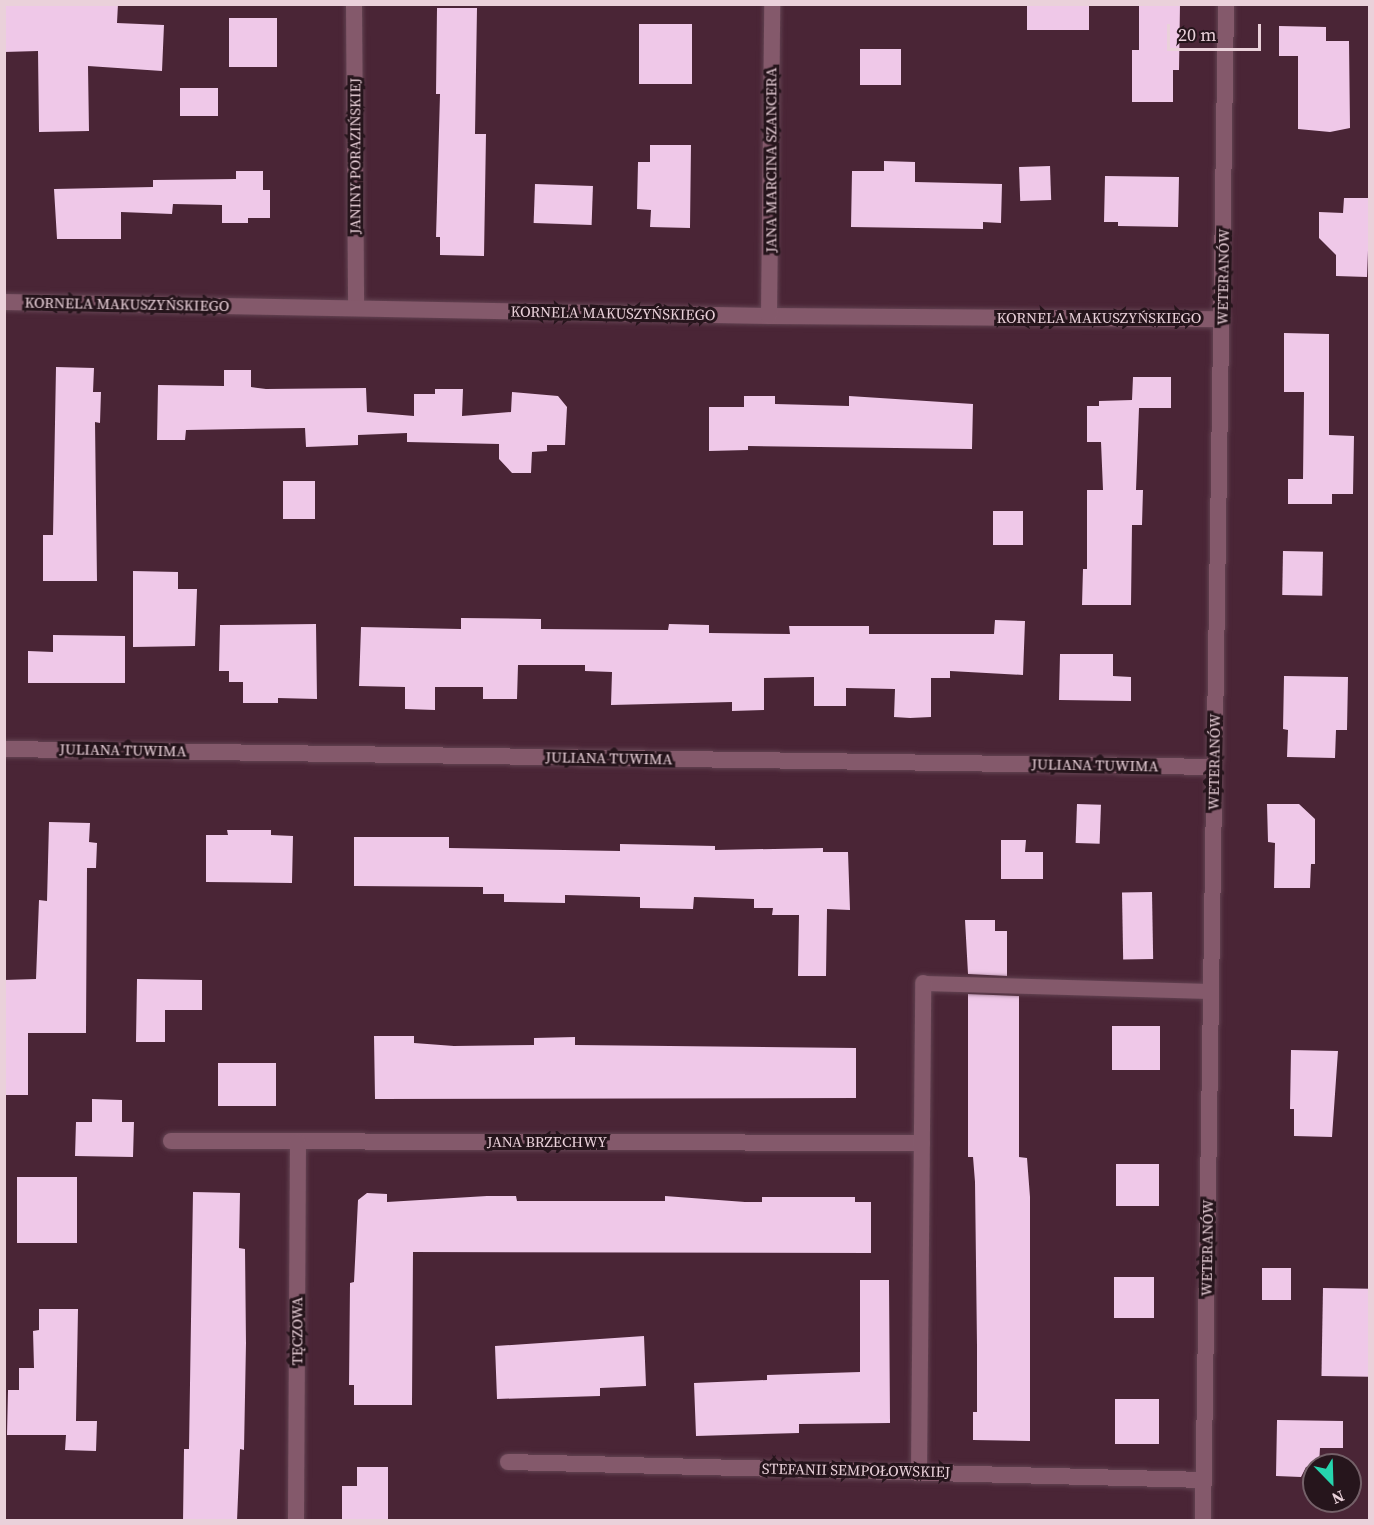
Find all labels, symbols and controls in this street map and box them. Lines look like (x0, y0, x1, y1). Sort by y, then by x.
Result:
scale bar (1170, 12, 1264, 50)
text: 20 m (1178, 22, 1216, 47)
street label: JANA MARCINA SZANCERA (762, 67, 780, 253)
street label: JANINY PORAZIŃSKIEJ (346, 78, 364, 234)
street label: WETERANÓW (1213, 229, 1233, 325)
street label: KORNELA MAKUSZYŃSKIEGO (24, 293, 230, 315)
street label: KORNELA MAKUSZYŃSKIEGO (510, 302, 716, 324)
street label: KORNELA MAKUSZYŃSKIEGO (997, 309, 1201, 327)
street label: WETERANÓW (1204, 714, 1224, 810)
street label: JULIANA TUWIMA (59, 740, 187, 760)
street label: JULIANA TUWIMA (545, 748, 673, 768)
street label: JULIANA TUWIMA (1031, 755, 1159, 775)
street label: JANA BRZECHWY (487, 1133, 607, 1151)
street label: WETERANÓW (1197, 1200, 1217, 1296)
street label: TĘCZOWA (288, 1297, 306, 1365)
north arrow (1302, 1453, 1362, 1513)
street label: STEFANII SEMPOŁOWSKIEJ (762, 1459, 950, 1481)
text: N (1329, 1485, 1348, 1510)

